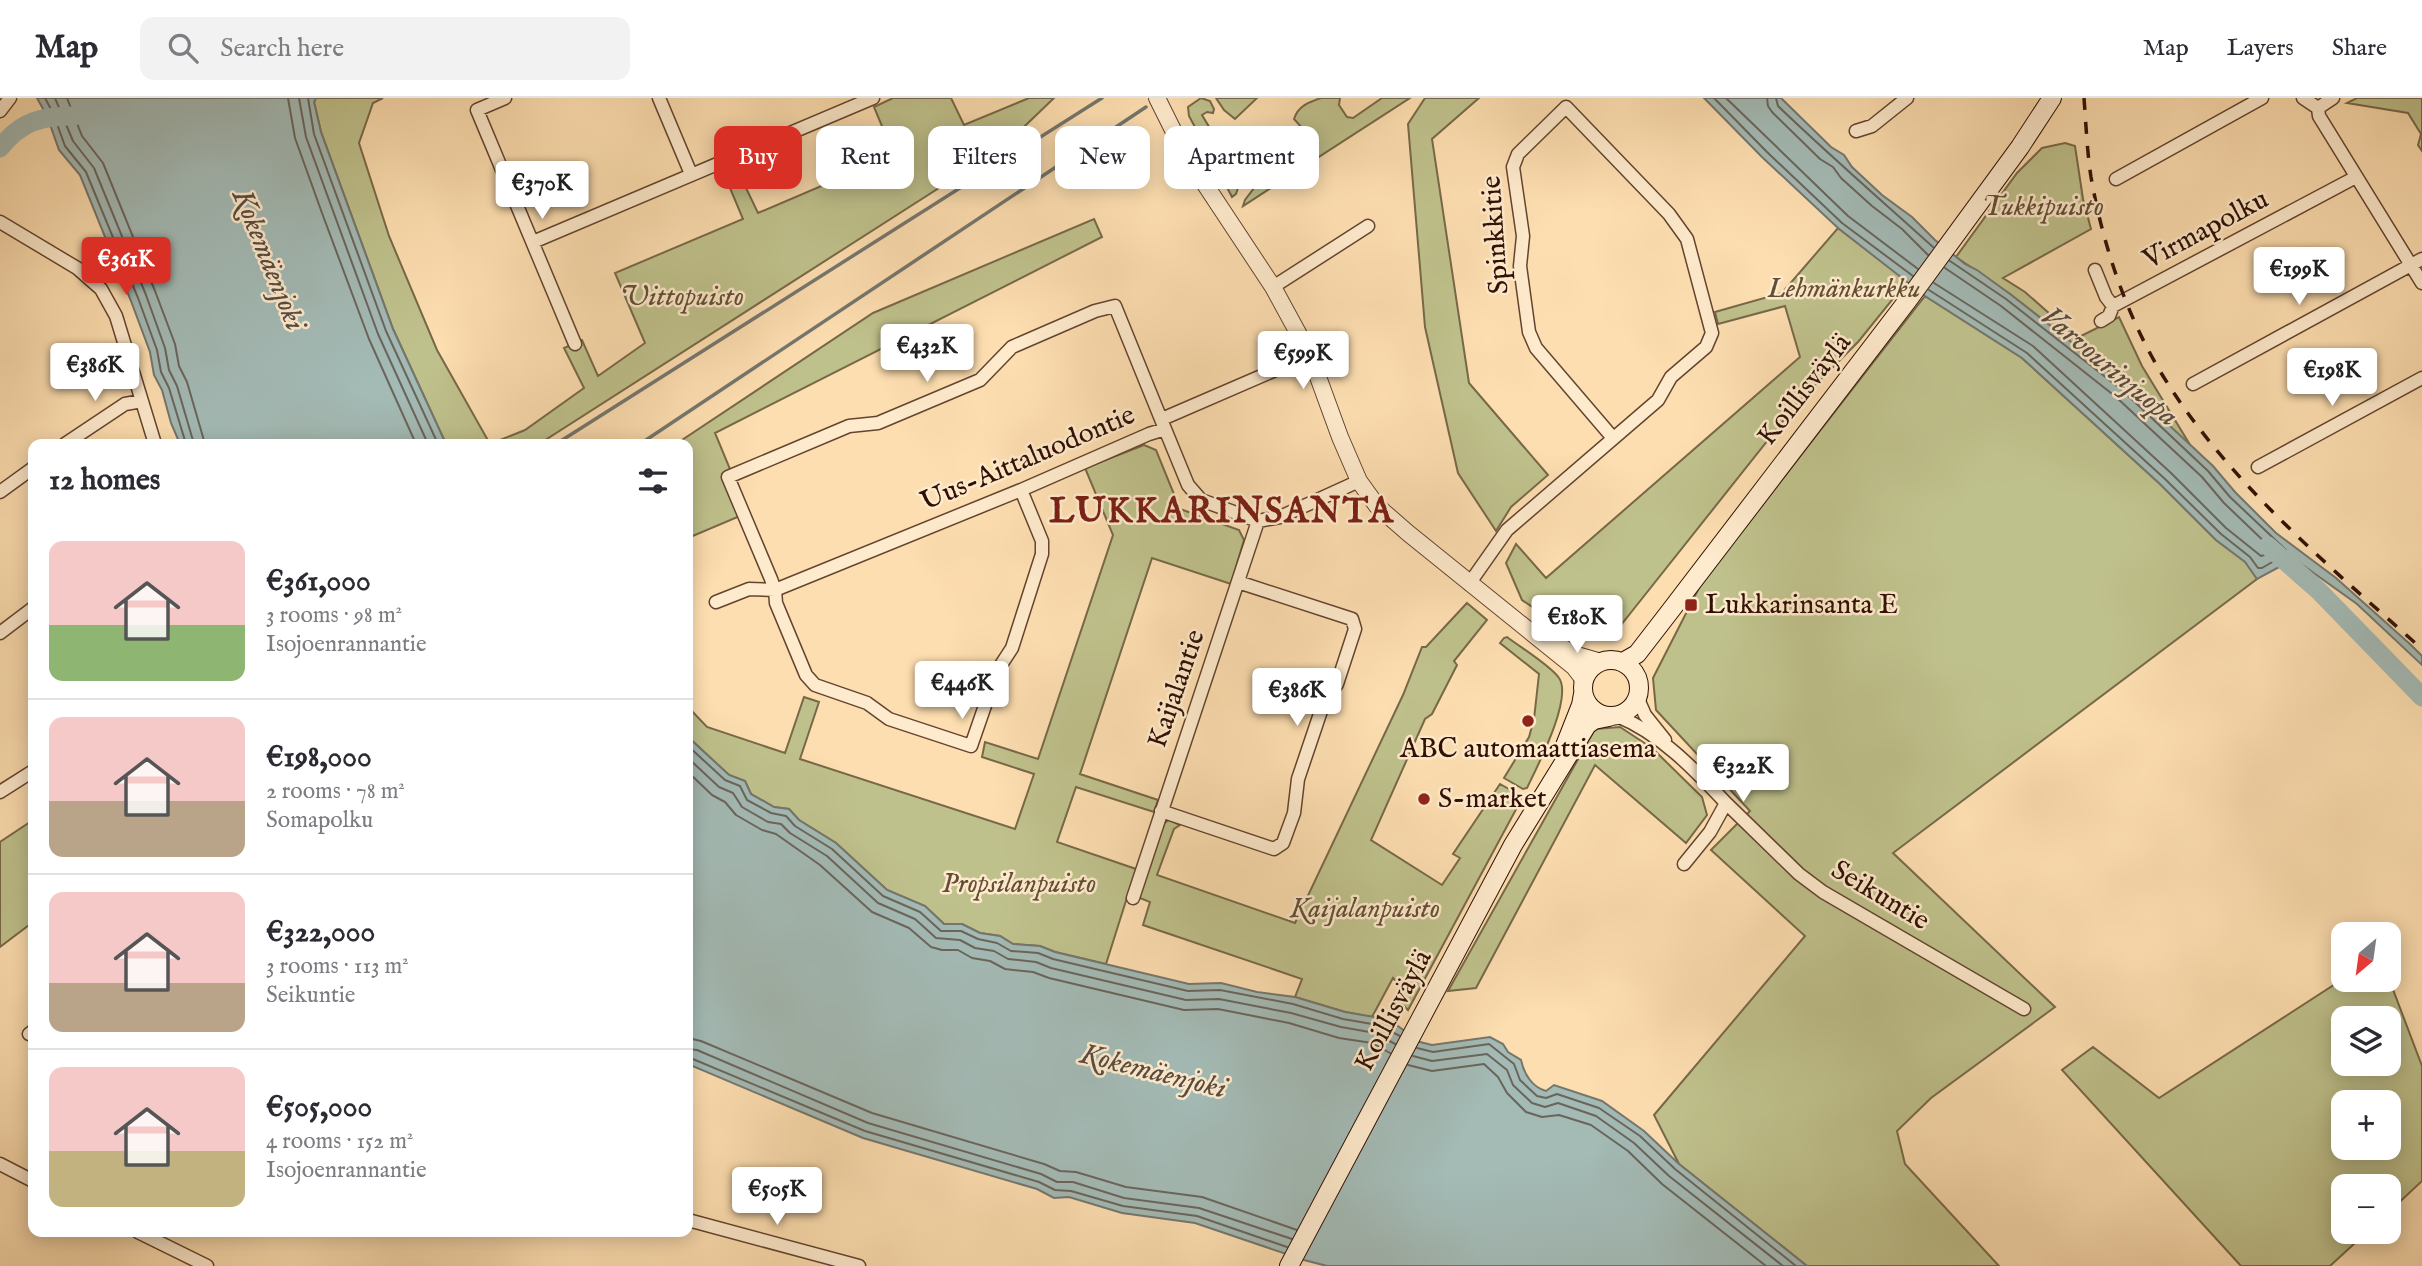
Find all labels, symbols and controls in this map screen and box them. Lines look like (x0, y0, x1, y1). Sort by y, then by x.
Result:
search box (140, 17, 630, 80)
text: Map (35, 27, 98, 69)
icon: search (164, 29, 202, 67)
text: Search here (220, 32, 344, 65)
text: Map (2143, 33, 2189, 64)
text: Layers (2227, 33, 2294, 64)
text: Share (2332, 33, 2387, 64)
chip: Buy (714, 126, 802, 189)
chip: Rent (816, 126, 914, 189)
chip: Filters (928, 126, 1041, 189)
chip: New (1055, 126, 1150, 189)
chip: Apartment (1164, 126, 1319, 189)
pin: €370K (493, 162, 591, 221)
text: €370K (512, 169, 572, 198)
street label: Spinkkitie (1474, 174, 1518, 296)
street label: Virmapolku (2136, 182, 2275, 278)
water label: Kokemäenjoki (222, 183, 314, 339)
park label: Tukkipuisto (1982, 190, 2104, 225)
pin: €361K (77, 238, 175, 297)
text: €361K (98, 245, 154, 274)
pin: €199K (2250, 248, 2348, 307)
text: €199K (2270, 255, 2328, 284)
park label: Lehmänkurkku (1766, 272, 1921, 307)
park label: Uittopuisto (620, 280, 744, 315)
water label: Varvourinjuopa (2032, 298, 2186, 436)
pin: €432K (878, 324, 976, 384)
street label: Koillisväylä (1750, 326, 1860, 453)
pin: €599K (1254, 331, 1352, 391)
text: €432K (897, 332, 957, 361)
text: €599K (1274, 339, 1332, 368)
pin: €386K (46, 344, 144, 403)
pin: €198K (2283, 348, 2381, 408)
text: €386K (66, 351, 124, 380)
text: €198K (2303, 356, 2361, 385)
street label: Uus-Aittaluodontie (915, 398, 1141, 520)
text: 12 homes (49, 462, 160, 500)
icon: filters (634, 462, 672, 500)
district label: LUKKARINSANTA (1049, 490, 1395, 535)
text: €361,000 (266, 563, 371, 601)
icon: home (105, 569, 189, 653)
place label: Lukkarinsanta E (1705, 588, 1898, 623)
pin: €180K (1528, 596, 1626, 655)
marker: Lukkarinsanta E (1683, 597, 1699, 613)
text: 3 rooms · 98 m² (266, 601, 402, 630)
text: €180K (1548, 603, 1607, 632)
street label: Kaijalantie (1140, 625, 1214, 753)
text: Isojoenrannantie (266, 630, 426, 659)
pin: €446K (913, 662, 1011, 721)
pin: €386K (1248, 668, 1346, 728)
text: €446K (931, 669, 993, 698)
text: €386K (1268, 676, 1326, 705)
marker: ABC automaattiasema (1520, 713, 1536, 729)
place label: ABC automaattiasema (1399, 732, 1657, 767)
text: €198,000 (266, 739, 372, 777)
pin: €322K (1694, 744, 1792, 804)
icon: home (105, 745, 189, 829)
text: €322K (1713, 752, 1773, 781)
text: 2 rooms · 78 m² (266, 777, 405, 806)
place label: S-market (1438, 782, 1547, 817)
marker: S-market (1416, 791, 1432, 807)
text: Somapolku (266, 806, 373, 835)
street label: Seikuntie (1824, 853, 1936, 939)
park label: Propsilanpuisto (942, 867, 1096, 902)
park label: Kaijalanpuisto (1289, 892, 1440, 927)
text: €322,000 (266, 914, 375, 952)
icon: home (105, 920, 189, 1004)
north arrow (2331, 922, 2401, 992)
map controls (2331, 922, 2401, 1244)
street label: Koillisväylä (1347, 943, 1441, 1078)
text: 3 rooms · 113 m² (266, 952, 409, 981)
text: Seikuntie (266, 981, 355, 1010)
button: layers (2331, 1006, 2401, 1076)
water label: Kokemäenjoki (1075, 1035, 1232, 1109)
text: €505,000 (266, 1089, 372, 1127)
button: + (2331, 1090, 2401, 1160)
icon: home (105, 1095, 189, 1179)
text: 4 rooms · 152 m² (266, 1127, 413, 1156)
text: Isojoenrannantie (266, 1156, 426, 1185)
pin: €505K (728, 1168, 826, 1227)
button: − (2331, 1174, 2401, 1244)
text: €505K (748, 1175, 806, 1204)

